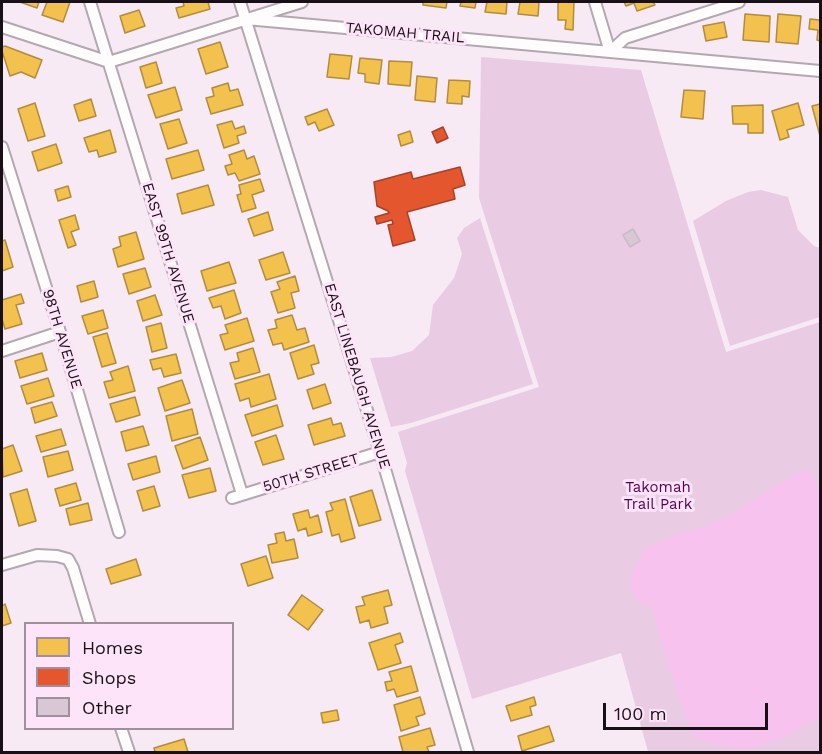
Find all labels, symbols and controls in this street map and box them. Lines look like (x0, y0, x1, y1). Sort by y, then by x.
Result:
street label: TAKOMAH TRAIL (345, 19, 465, 47)
street label: EAST 99TH AVENUE (138, 181, 198, 325)
street label: EAST LINEBAUGH AVENUE (320, 281, 394, 471)
street label: 98TH AVENUE (38, 287, 86, 391)
street label: 50TH STREET (261, 450, 361, 496)
park label: Takomah Trail Park (624, 479, 692, 514)
legend (24, 622, 234, 730)
text: Homes (82, 637, 143, 658)
text: Shops (82, 667, 136, 688)
scale bar (606, 691, 771, 729)
text: Other (82, 697, 132, 718)
text: 100 m (614, 703, 667, 724)

